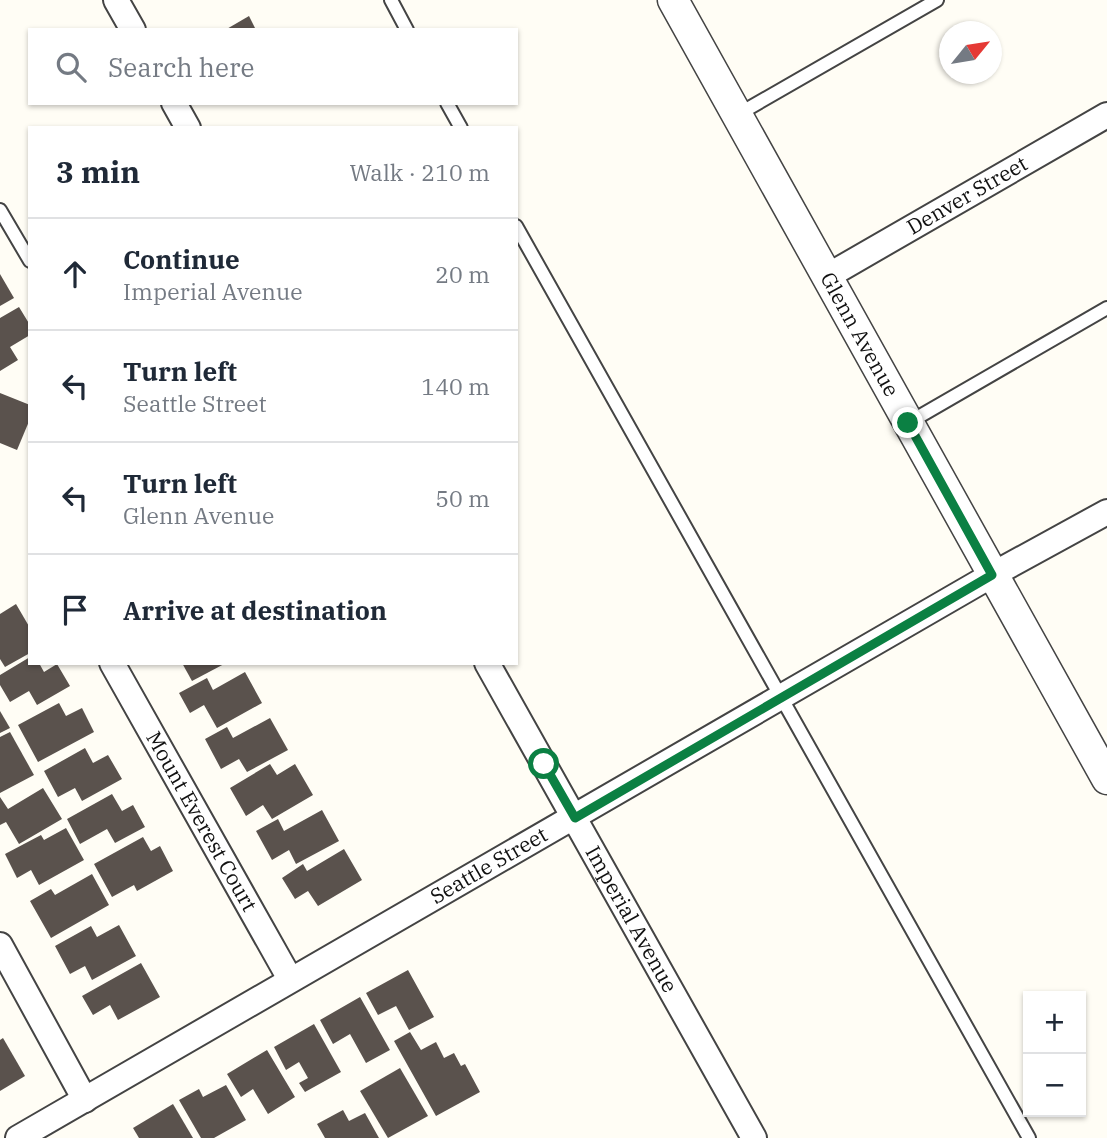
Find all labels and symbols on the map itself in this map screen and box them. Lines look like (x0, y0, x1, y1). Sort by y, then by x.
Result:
north arrow (939, 21, 1002, 84)
street label: Denver Street (901, 149, 1032, 241)
street label: Glenn Avenue (814, 267, 906, 401)
route end (892, 407, 923, 438)
street label: Mount Everest Court (140, 726, 264, 916)
route start (528, 748, 559, 779)
street label: Seattle Street (425, 820, 552, 910)
street label: Imperial Avenue (580, 840, 684, 997)

